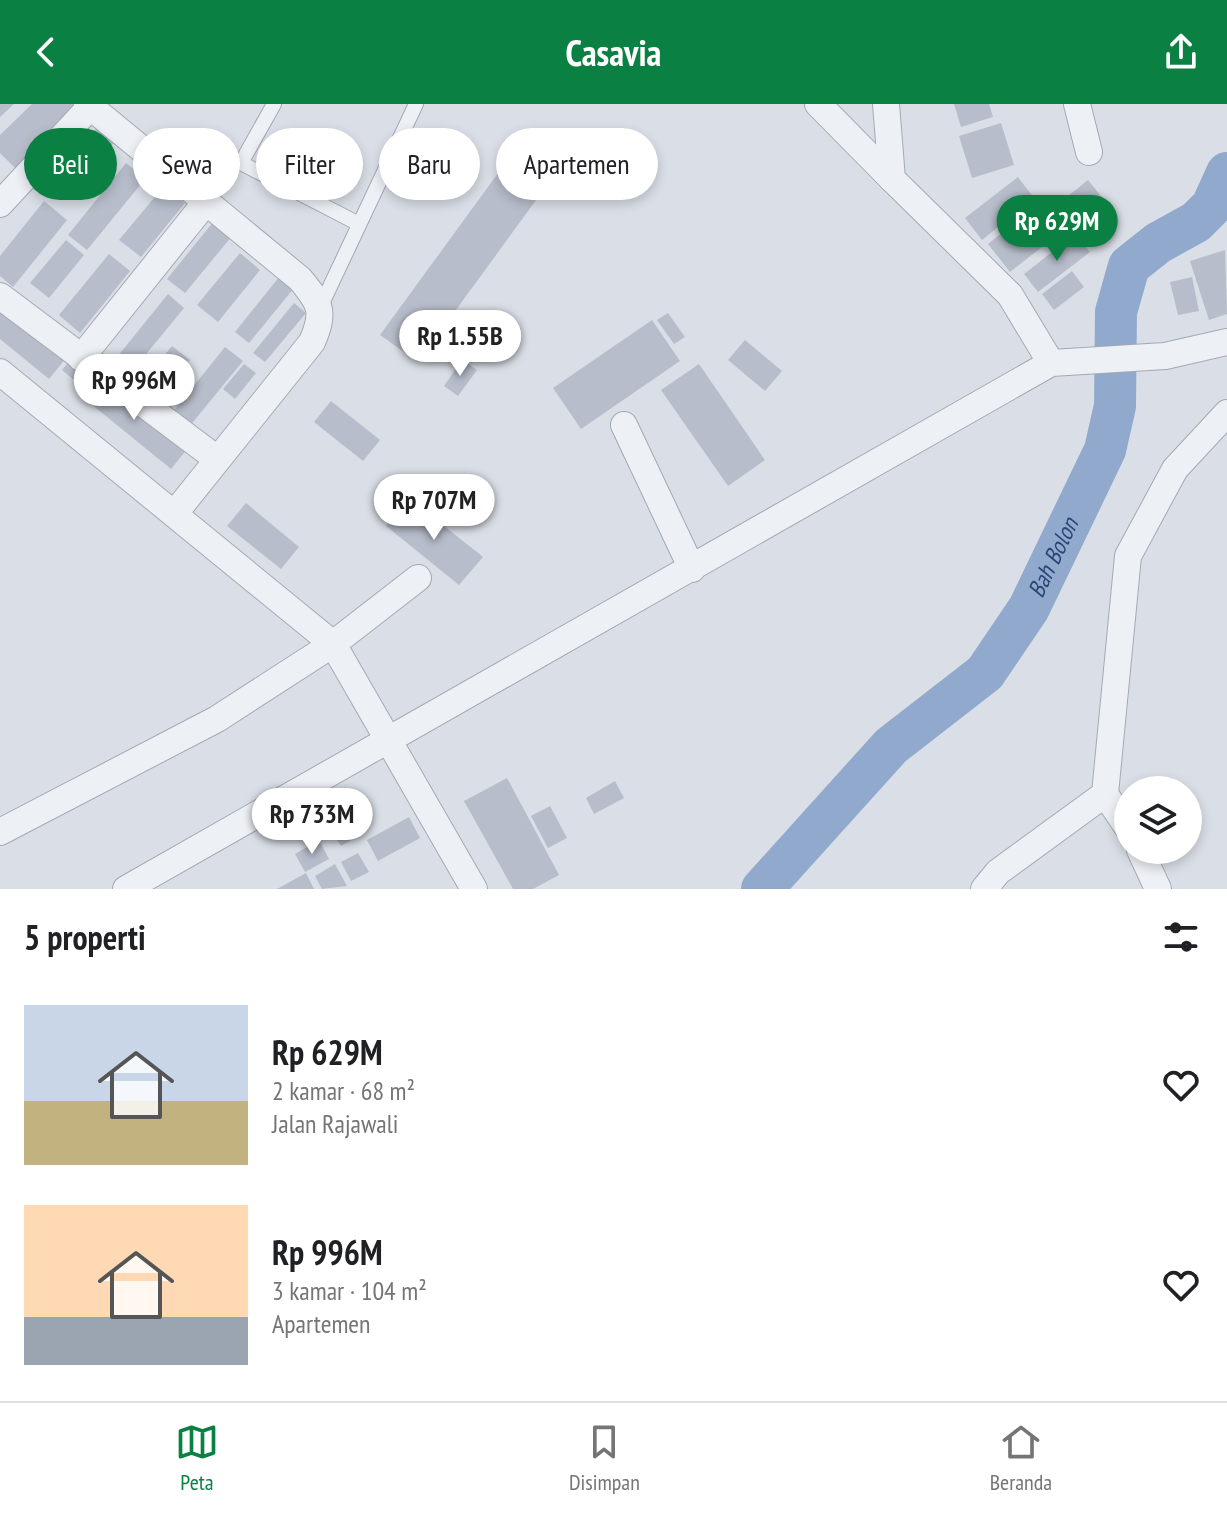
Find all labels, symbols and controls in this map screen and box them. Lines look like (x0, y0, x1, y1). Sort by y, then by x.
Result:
text: Casavia (566, 29, 661, 76)
icon: back (24, 30, 68, 74)
icon: share (1159, 30, 1203, 74)
chip: Beli (24, 128, 117, 200)
chip: Sewa (133, 128, 240, 200)
chip: Filter (256, 128, 363, 200)
chip: Baru (379, 128, 480, 200)
chip: Apartemen (496, 128, 658, 200)
pin: Rp 629M (983, 195, 1131, 263)
text: Rp 629M (1015, 204, 1099, 237)
pin: Rp 1.55B (377, 310, 543, 378)
text: Rp 1.55B (417, 319, 503, 352)
pin: Rp 996M (60, 354, 208, 422)
text: Rp 996M (92, 363, 176, 396)
pin: Rp 707M (360, 474, 508, 542)
text: Rp 707M (392, 483, 476, 516)
water label: Bah Bolon (1020, 511, 1086, 602)
map controls (1114, 776, 1202, 864)
button: layers (1114, 776, 1202, 864)
pin: Rp 733M (238, 788, 386, 856)
text: Rp 733M (270, 797, 354, 830)
text: 5 properti (24, 915, 146, 959)
icon: filters (1159, 915, 1203, 959)
text: Rp 629M (272, 1030, 383, 1074)
icon: home (88, 1037, 184, 1133)
icon: heart (1159, 1063, 1203, 1107)
text: 2 kamar · 68 m² (272, 1074, 415, 1107)
text: Jalan Rajawali (272, 1107, 398, 1140)
text: Rp 996M (272, 1230, 383, 1274)
icon: home (88, 1237, 184, 1333)
icon: heart (1159, 1263, 1203, 1307)
text: 3 kamar · 104 m² (272, 1274, 427, 1307)
text: Apartemen (272, 1307, 371, 1340)
tab: Peta (175, 1420, 219, 1496)
tab: Disimpan (569, 1420, 640, 1496)
tab: Beranda (990, 1420, 1052, 1496)

